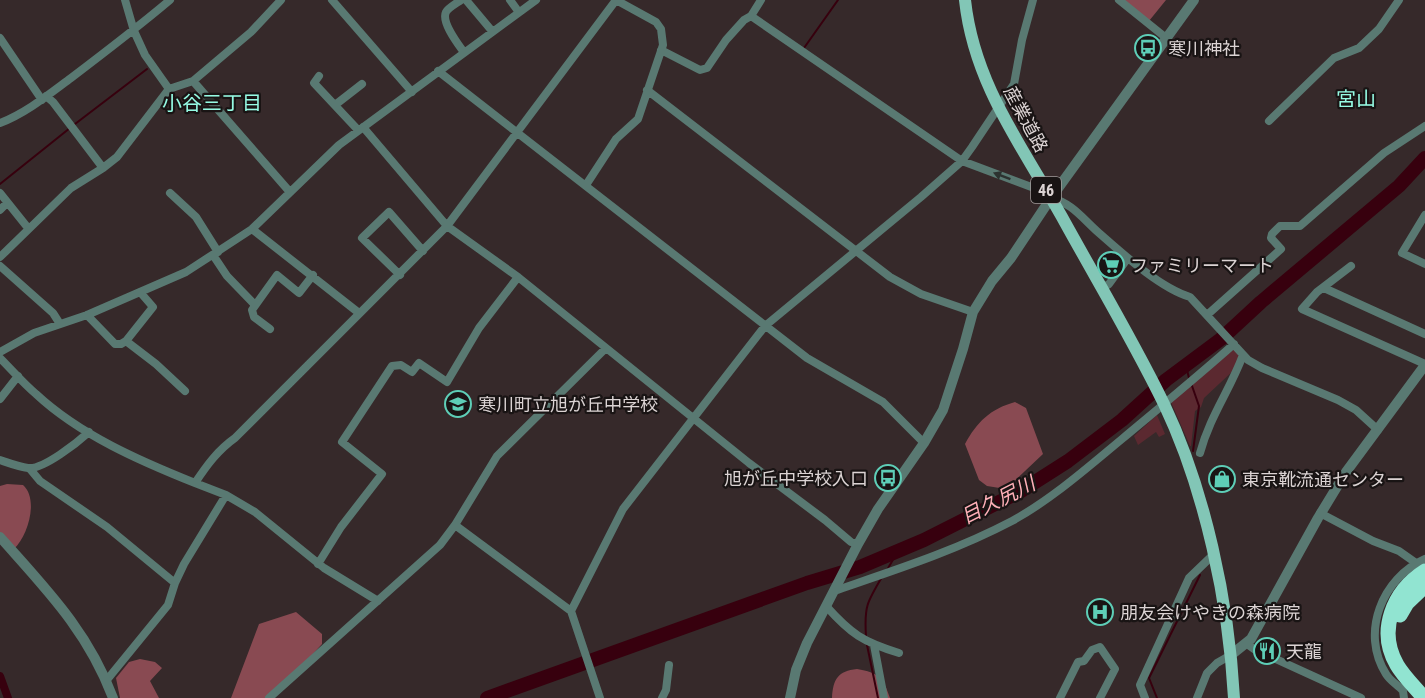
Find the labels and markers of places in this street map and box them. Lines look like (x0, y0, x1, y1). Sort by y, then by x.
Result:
bus stop icon: 寒川神社 (1133, 33, 1163, 63)
place label: 寒川神社 (1168, 38, 1240, 59)
supermarket icon: ファミリーマート (1096, 250, 1126, 280)
place label: ファミリーマート (1130, 255, 1274, 276)
school or university icon: 寒川町立旭が丘中学校 (443, 389, 473, 419)
place label: 寒川町立旭が丘中学校 (478, 394, 658, 415)
bus stop icon: 旭が丘中学校入口 (873, 463, 903, 493)
shop icon: 東京靴流通センター (1207, 464, 1237, 494)
place label: 旭が丘中学校入口 (724, 468, 868, 489)
place label: 東京靴流通センター (1242, 469, 1404, 490)
hospital icon: 朋友会けやきの森病院 (1085, 597, 1115, 627)
place label: 朋友会けやきの森病院 (1120, 602, 1300, 623)
restaurant icon: 天龍 (1252, 636, 1282, 666)
place label: 天龍 (1286, 641, 1322, 662)

